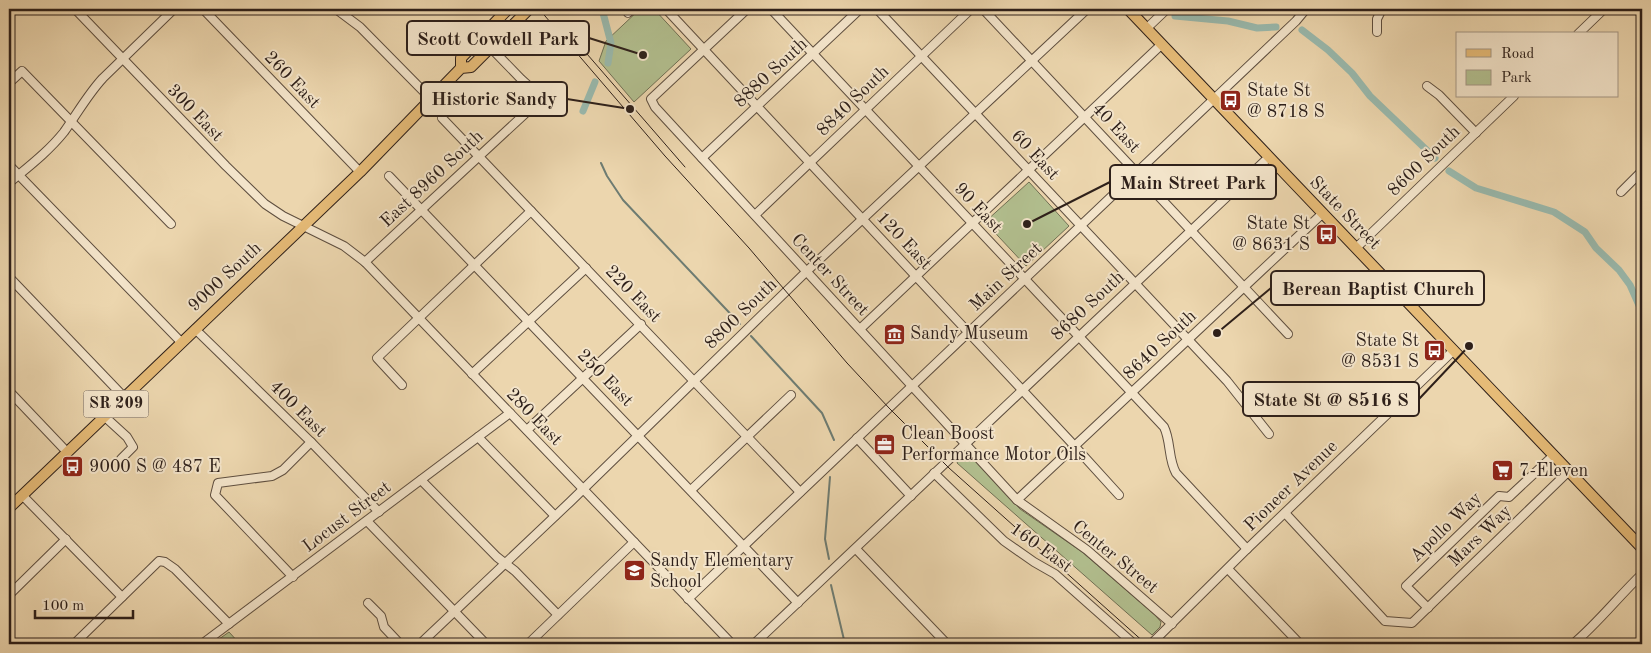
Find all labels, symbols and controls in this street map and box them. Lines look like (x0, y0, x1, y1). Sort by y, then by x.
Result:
callout: Scott Cowdell Park (407, 21, 589, 55)
text: Scott Cowdell Park (417, 31, 579, 50)
legend (1456, 32, 1618, 98)
street label: 8880 South (731, 35, 811, 111)
text: Road (1501, 47, 1535, 62)
street label: 260 East (261, 48, 323, 112)
street label: 8840 South (813, 62, 893, 140)
text: Park (1501, 71, 1532, 86)
street label: 300 East (164, 81, 226, 145)
callout: Historic Sandy (421, 82, 567, 116)
place label: State St @ 8718 S (1247, 82, 1325, 121)
bus stop icon: State St @ 8718 S (1219, 89, 1243, 113)
text: Historic Sandy (431, 91, 557, 110)
street label: 40 East (1088, 99, 1144, 157)
street label: 8600 South (1384, 122, 1464, 200)
street label: 60 East (1007, 126, 1063, 184)
street label: East 8960 South (377, 127, 487, 231)
callout: Main Street Park (1110, 165, 1276, 199)
street label: State Street (1306, 173, 1384, 253)
text: Main Street Park (1120, 175, 1266, 194)
street label: 90 East (950, 179, 1006, 237)
street label: 120 East (873, 209, 935, 273)
place label: State St @ 8631 S (1232, 215, 1310, 254)
bus stop icon: State St @ 8631 S (1314, 222, 1338, 246)
street label: Center Street (788, 231, 872, 319)
street label: 9000 South (185, 239, 265, 315)
street label: Main Street (966, 239, 1046, 315)
street label: 220 East (602, 262, 664, 326)
street label: 8680 South (1048, 268, 1128, 344)
callout: Berean Baptist Church (1271, 271, 1484, 305)
street label: 8800 South (701, 275, 781, 353)
text: Berean Baptist Church (1281, 281, 1475, 300)
street label: 8640 South (1120, 307, 1200, 383)
museum icon: Sandy Museum (882, 322, 906, 346)
place label: Sandy Museum (910, 325, 1028, 343)
place label: State St @ 8531 S (1341, 332, 1419, 371)
bus stop icon: State St @ 8531 S (1423, 339, 1447, 363)
street label: 250 East (574, 346, 636, 410)
street label: 400 East (266, 377, 330, 441)
callout: State St @ 8516 S (1243, 382, 1419, 416)
street label: 280 East (503, 385, 565, 449)
road number: SR 209 (84, 390, 148, 418)
text: State St @ 8516 S (1253, 392, 1409, 411)
place label: Clean Boost Performance Motor Oils (901, 425, 1086, 464)
office icon: Clean Boost Performance Motor Oils (873, 432, 897, 456)
street label: Pioneer Avenue (1241, 437, 1341, 535)
bus stop icon: 9000 S @ 487 E (61, 455, 85, 479)
place label: 9000 S @ 487 E (89, 458, 221, 476)
supermarket icon: 7-Eleven (1491, 459, 1515, 483)
place label: 7-Eleven (1519, 462, 1589, 480)
street label: Locust Street (300, 478, 394, 556)
street label: Apollo Way (1407, 488, 1486, 565)
street label: Mars Way (1445, 501, 1515, 570)
street label: Center Street (1069, 517, 1161, 597)
street label: 160 East (1007, 520, 1075, 576)
place label: Sandy Elementary School (650, 552, 794, 591)
school or university icon: Sandy Elementary School (622, 559, 646, 583)
scale bar (35, 588, 132, 620)
text: 100 m (42, 599, 84, 614)

